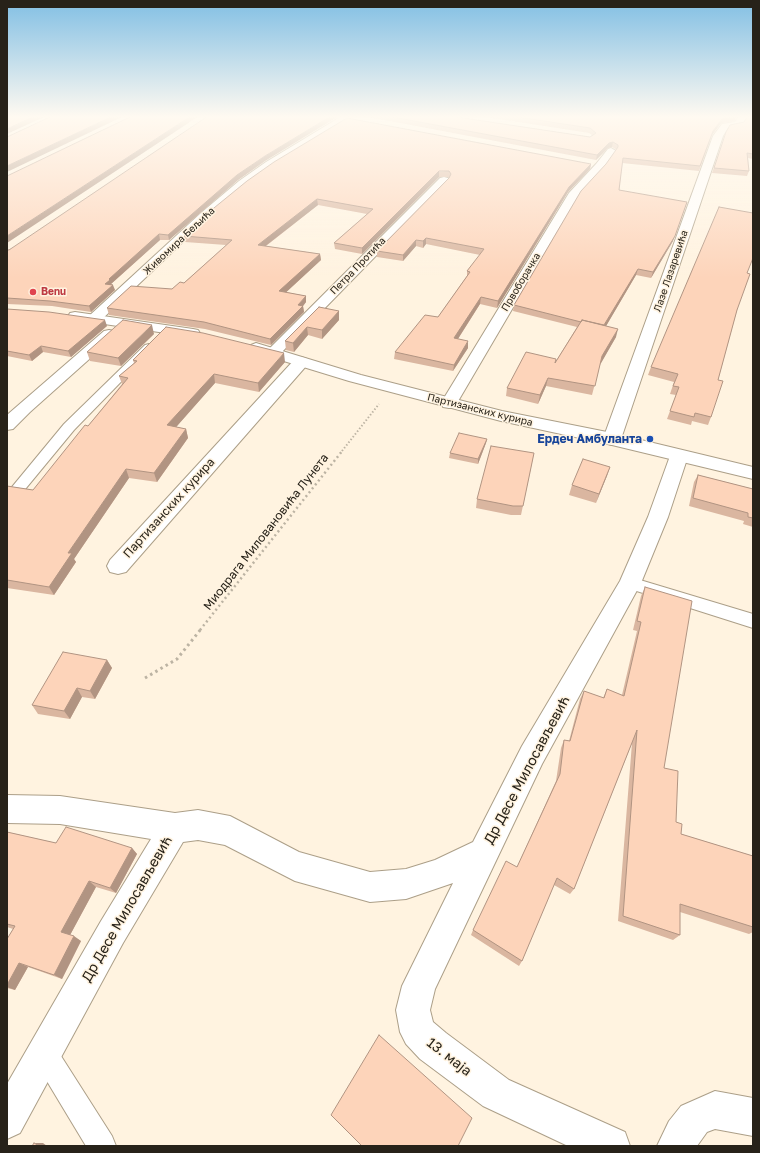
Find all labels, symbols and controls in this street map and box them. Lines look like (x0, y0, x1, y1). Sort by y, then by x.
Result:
street label: Живомира Бељића (141, 205, 217, 277)
street label: Лазе Лазаревића (651, 229, 691, 313)
street label: Петра Протића (328, 235, 388, 297)
street label: Првоборачка (499, 251, 543, 313)
place label: Benu (41, 286, 66, 298)
marker: Benu (28, 287, 38, 297)
street label: Партизанских курира (426, 391, 534, 429)
place label: Ердеч Амбуланта (537, 432, 642, 446)
marker: Ердеч Амбуланта (645, 434, 655, 444)
street label: Миодрага Миловановића Лунета (201, 451, 331, 613)
street label: Партизанских курира (120, 455, 218, 561)
street label: Др Десе Милосављевић (481, 693, 573, 847)
street label: Др Десе Милосављевић (78, 833, 176, 985)
street label: 13. маја (423, 1034, 475, 1080)

